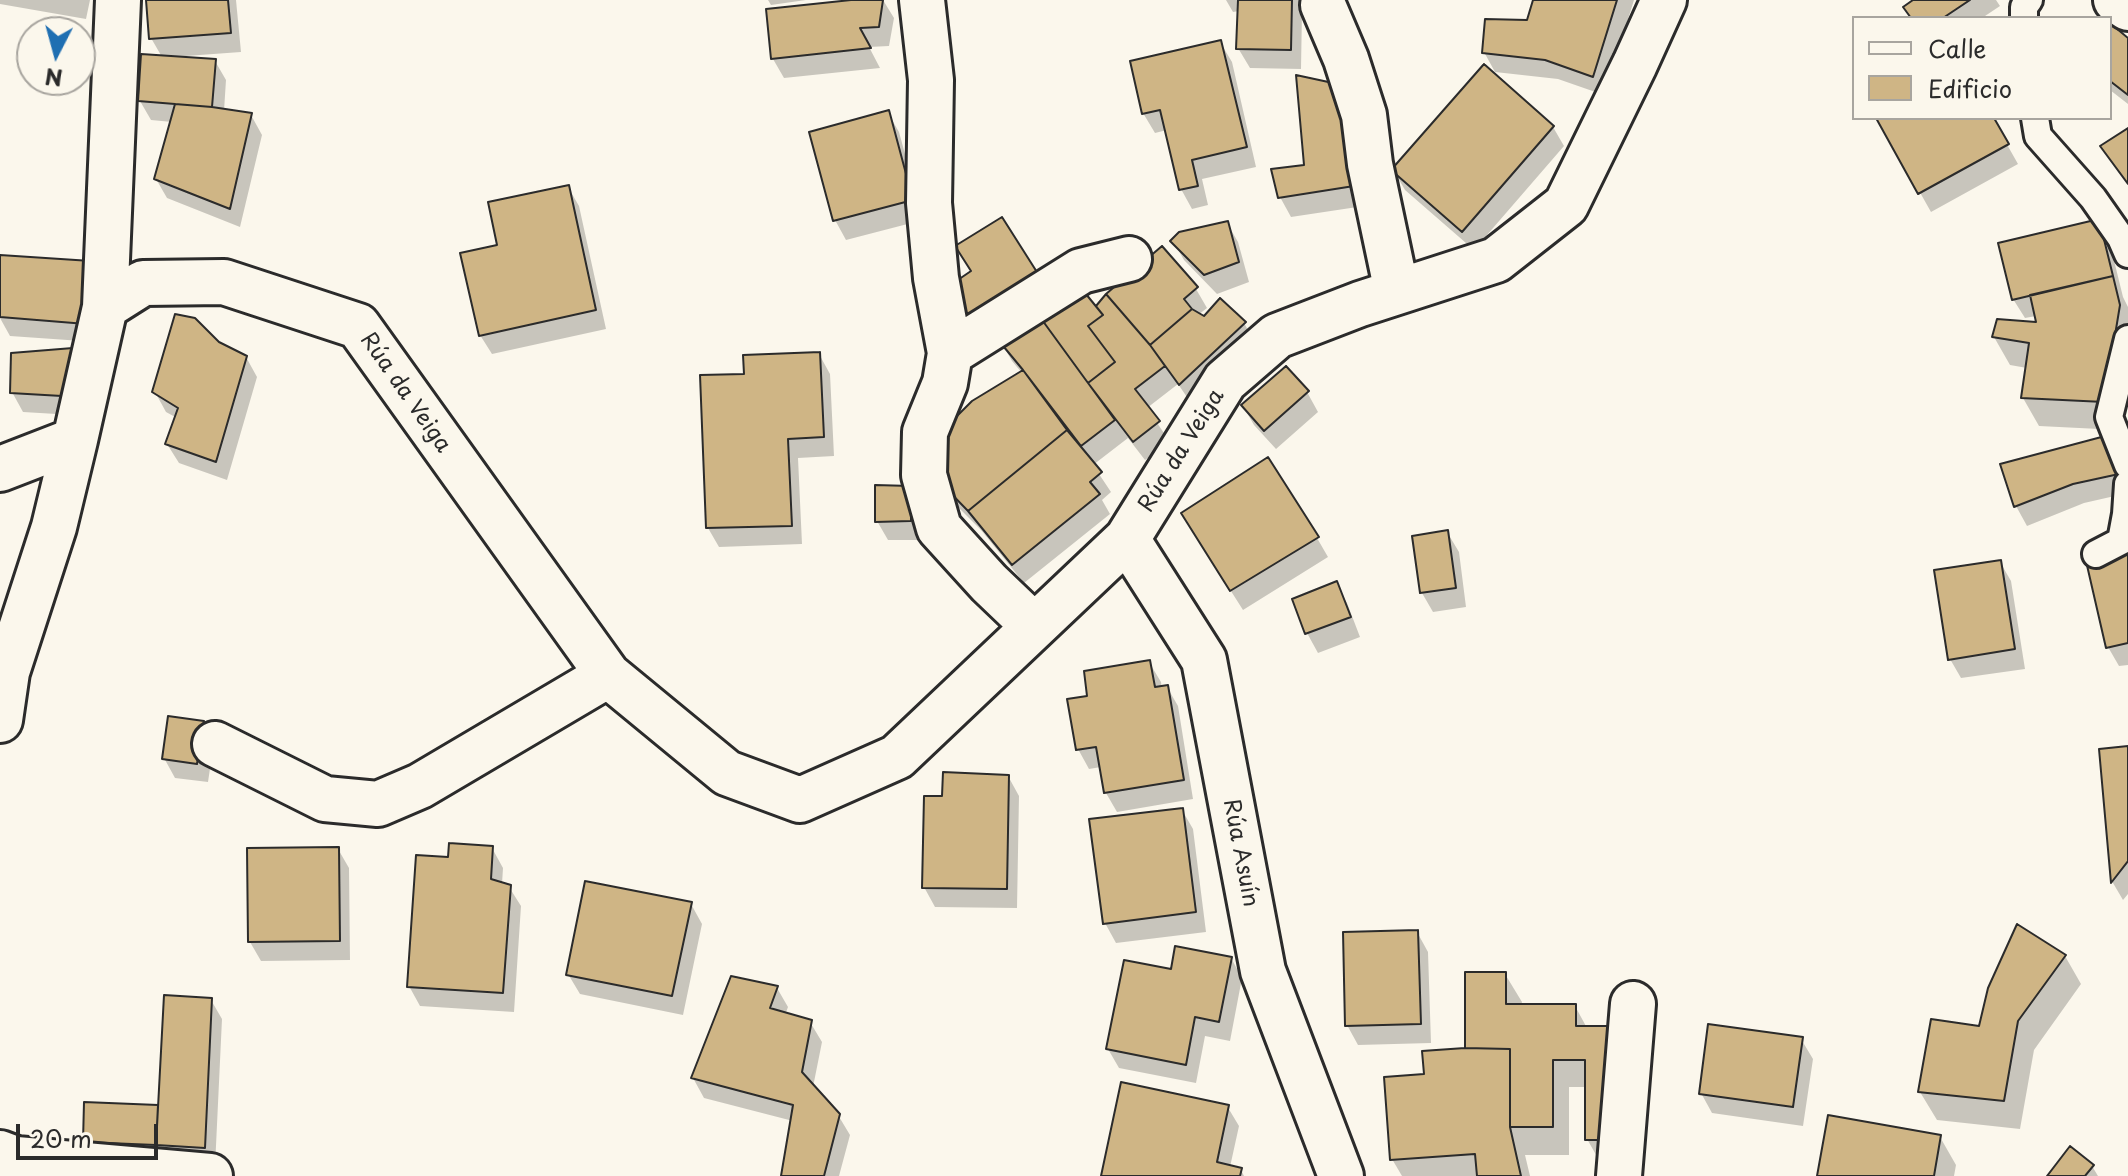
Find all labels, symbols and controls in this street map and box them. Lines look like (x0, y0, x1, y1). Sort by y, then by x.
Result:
north arrow (16, 16, 96, 96)
legend (1852, 16, 2112, 120)
text: Calle (1928, 30, 1986, 66)
text: N (43, 61, 64, 96)
text: Edificio (1928, 70, 2012, 106)
street label: Rúa da Veiga (354, 328, 456, 458)
street label: Rúa da Veiga (1134, 385, 1230, 517)
street label: Rúa Asuín (1217, 797, 1263, 909)
scale bar (20, 1108, 162, 1158)
text: 20 m (30, 1120, 92, 1156)

